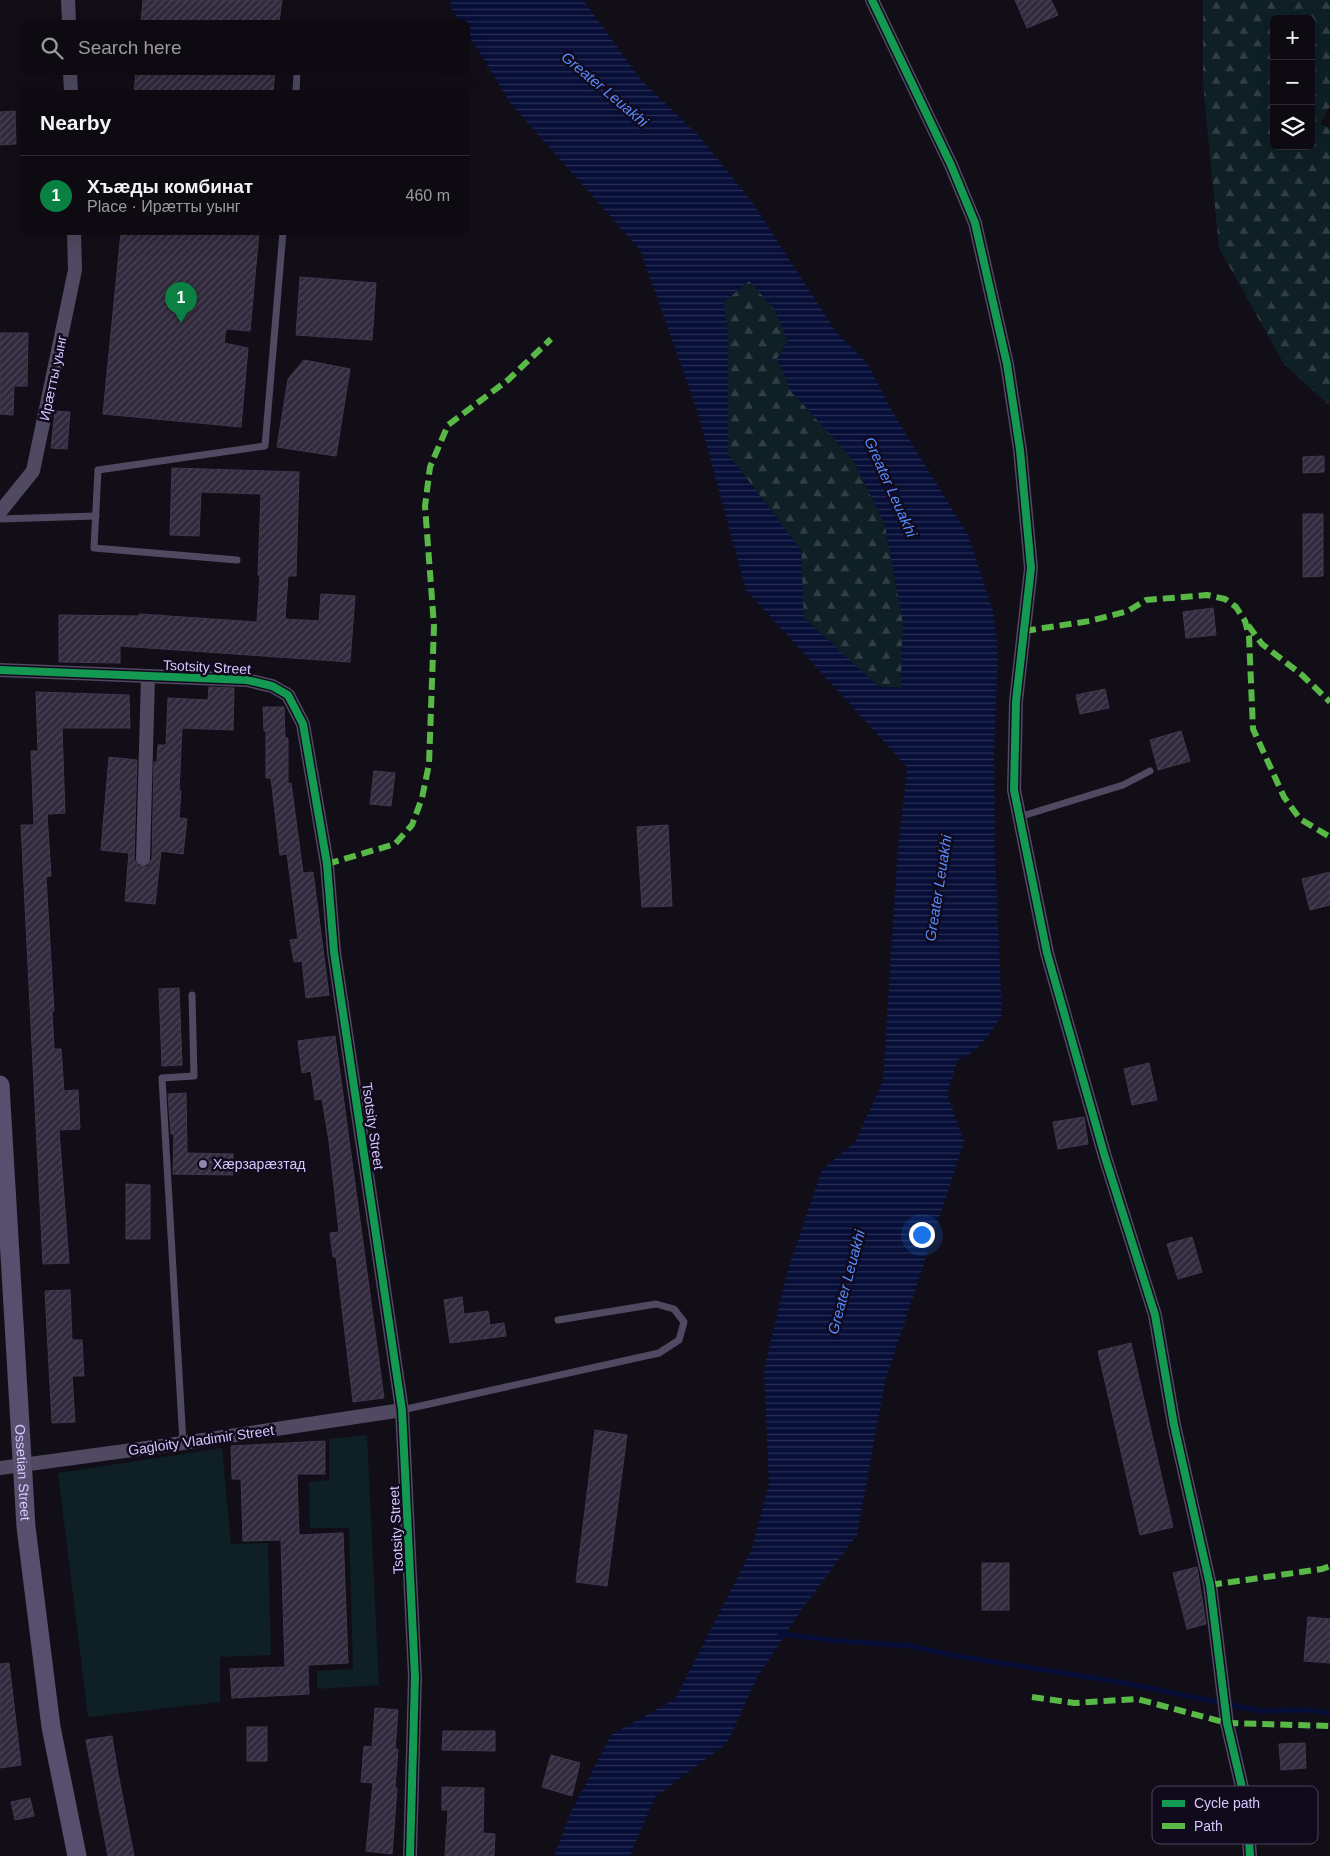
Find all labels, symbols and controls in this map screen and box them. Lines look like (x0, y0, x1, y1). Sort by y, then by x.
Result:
map controls (1270, 15, 1315, 150)
button: + (1270, 15, 1315, 60)
search box (20, 20, 470, 75)
icon: search (38, 34, 66, 62)
text: Search here (78, 37, 182, 58)
water label: Greater Leuakhi (558, 48, 652, 131)
button: − (1270, 60, 1315, 105)
button: layers (1270, 105, 1315, 150)
text: Nearby (40, 111, 111, 134)
text: Хъæды комбинат (87, 176, 253, 197)
text: 1 (52, 187, 60, 204)
text: 460 m (406, 187, 450, 204)
text: Place · Ирæтты уынг (87, 198, 241, 215)
pin: 1 (165, 282, 197, 323)
street label: Ирæтты уынг (36, 334, 70, 422)
water label: Greater Leuakhi (861, 434, 921, 540)
street label: Tsotsity Street (163, 657, 251, 677)
water label: Greater Leuakhi (921, 833, 955, 942)
street label: Tsotsity Street (359, 1081, 387, 1171)
place label: Хæрзарæзтад (213, 1156, 305, 1172)
marker: Хæрзарæзтад (197, 1158, 209, 1170)
your location (909, 1222, 935, 1248)
water label: Greater Leuakhi (824, 1227, 868, 1336)
street label: Gagloity Vladimir Street (127, 1422, 275, 1458)
street label: Ossetian Street (12, 1424, 34, 1521)
street label: Tsotsity Street (386, 1486, 406, 1574)
legend (1152, 1786, 1318, 1844)
text: Cycle path (1194, 1795, 1260, 1811)
text: Path (1194, 1818, 1223, 1834)

